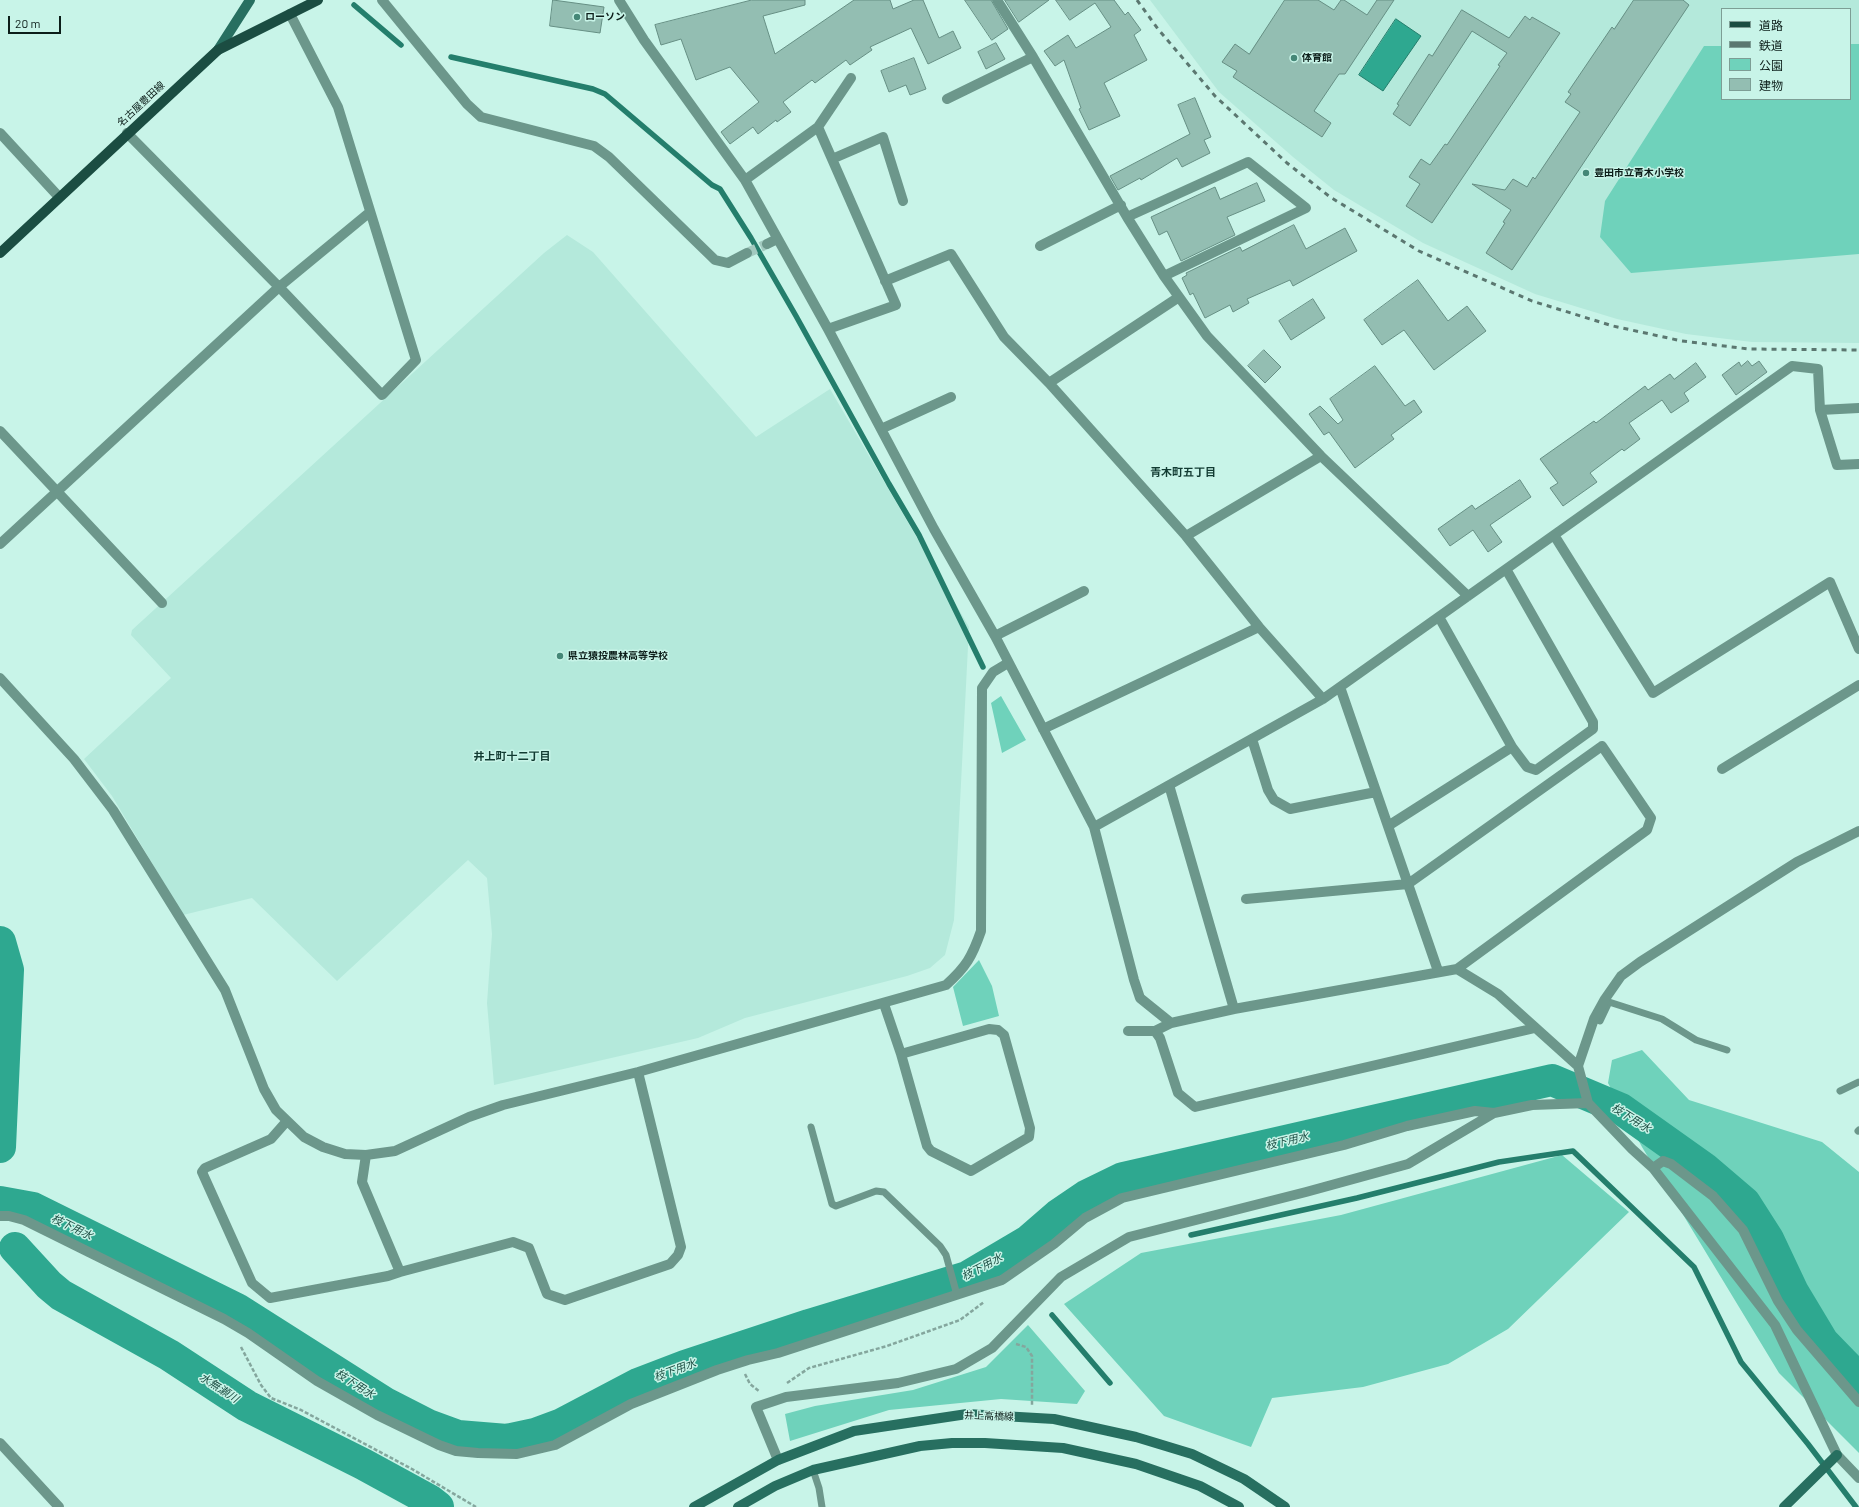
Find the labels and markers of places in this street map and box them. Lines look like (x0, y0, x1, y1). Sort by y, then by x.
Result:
place label: ローソン (585, 11, 625, 23)
marker: ローソン (572, 12, 582, 22)
place label: 体育館 (1302, 52, 1332, 64)
marker: 体育館 (1289, 53, 1299, 63)
place label: 豊田市立青木小学校 (1594, 167, 1684, 179)
marker: 豊田市立青木小学校 (1581, 168, 1591, 178)
place label: 県立猿投農林高等学校 (568, 650, 668, 662)
marker: 県立猿投農林高等学校 (555, 651, 565, 661)

